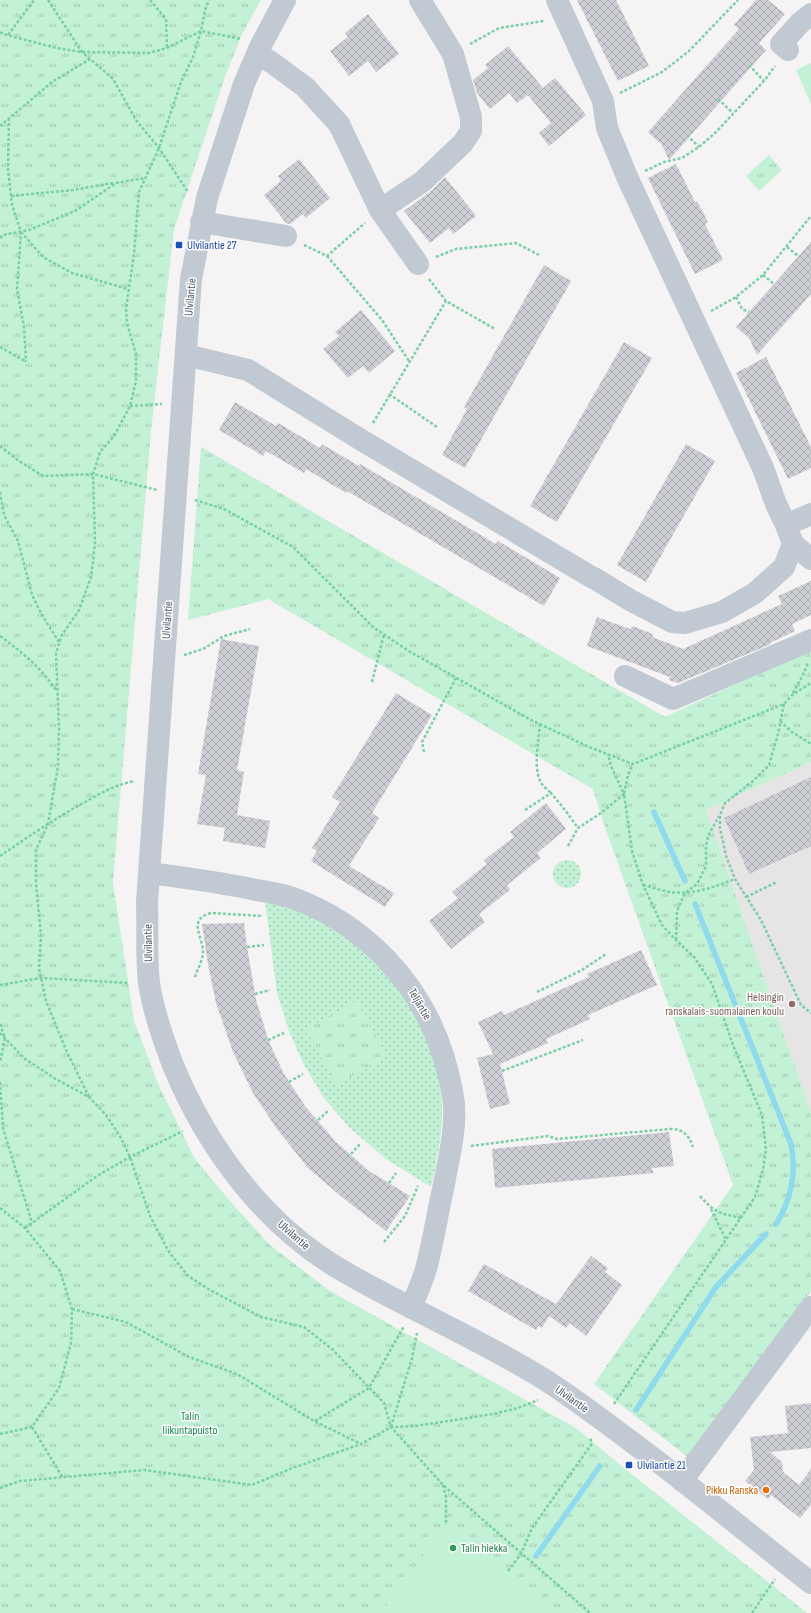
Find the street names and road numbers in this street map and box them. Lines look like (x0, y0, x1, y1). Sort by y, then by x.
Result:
street label: Ulvilantie (181, 277, 200, 317)
street label: Ulvilantie (159, 600, 176, 639)
street label: Ulvilantie (141, 924, 156, 962)
street label: Teljäntie (405, 986, 435, 1023)
street label: Ulvilantie (274, 1217, 313, 1254)
street label: Ulvilantie (552, 1382, 592, 1417)

